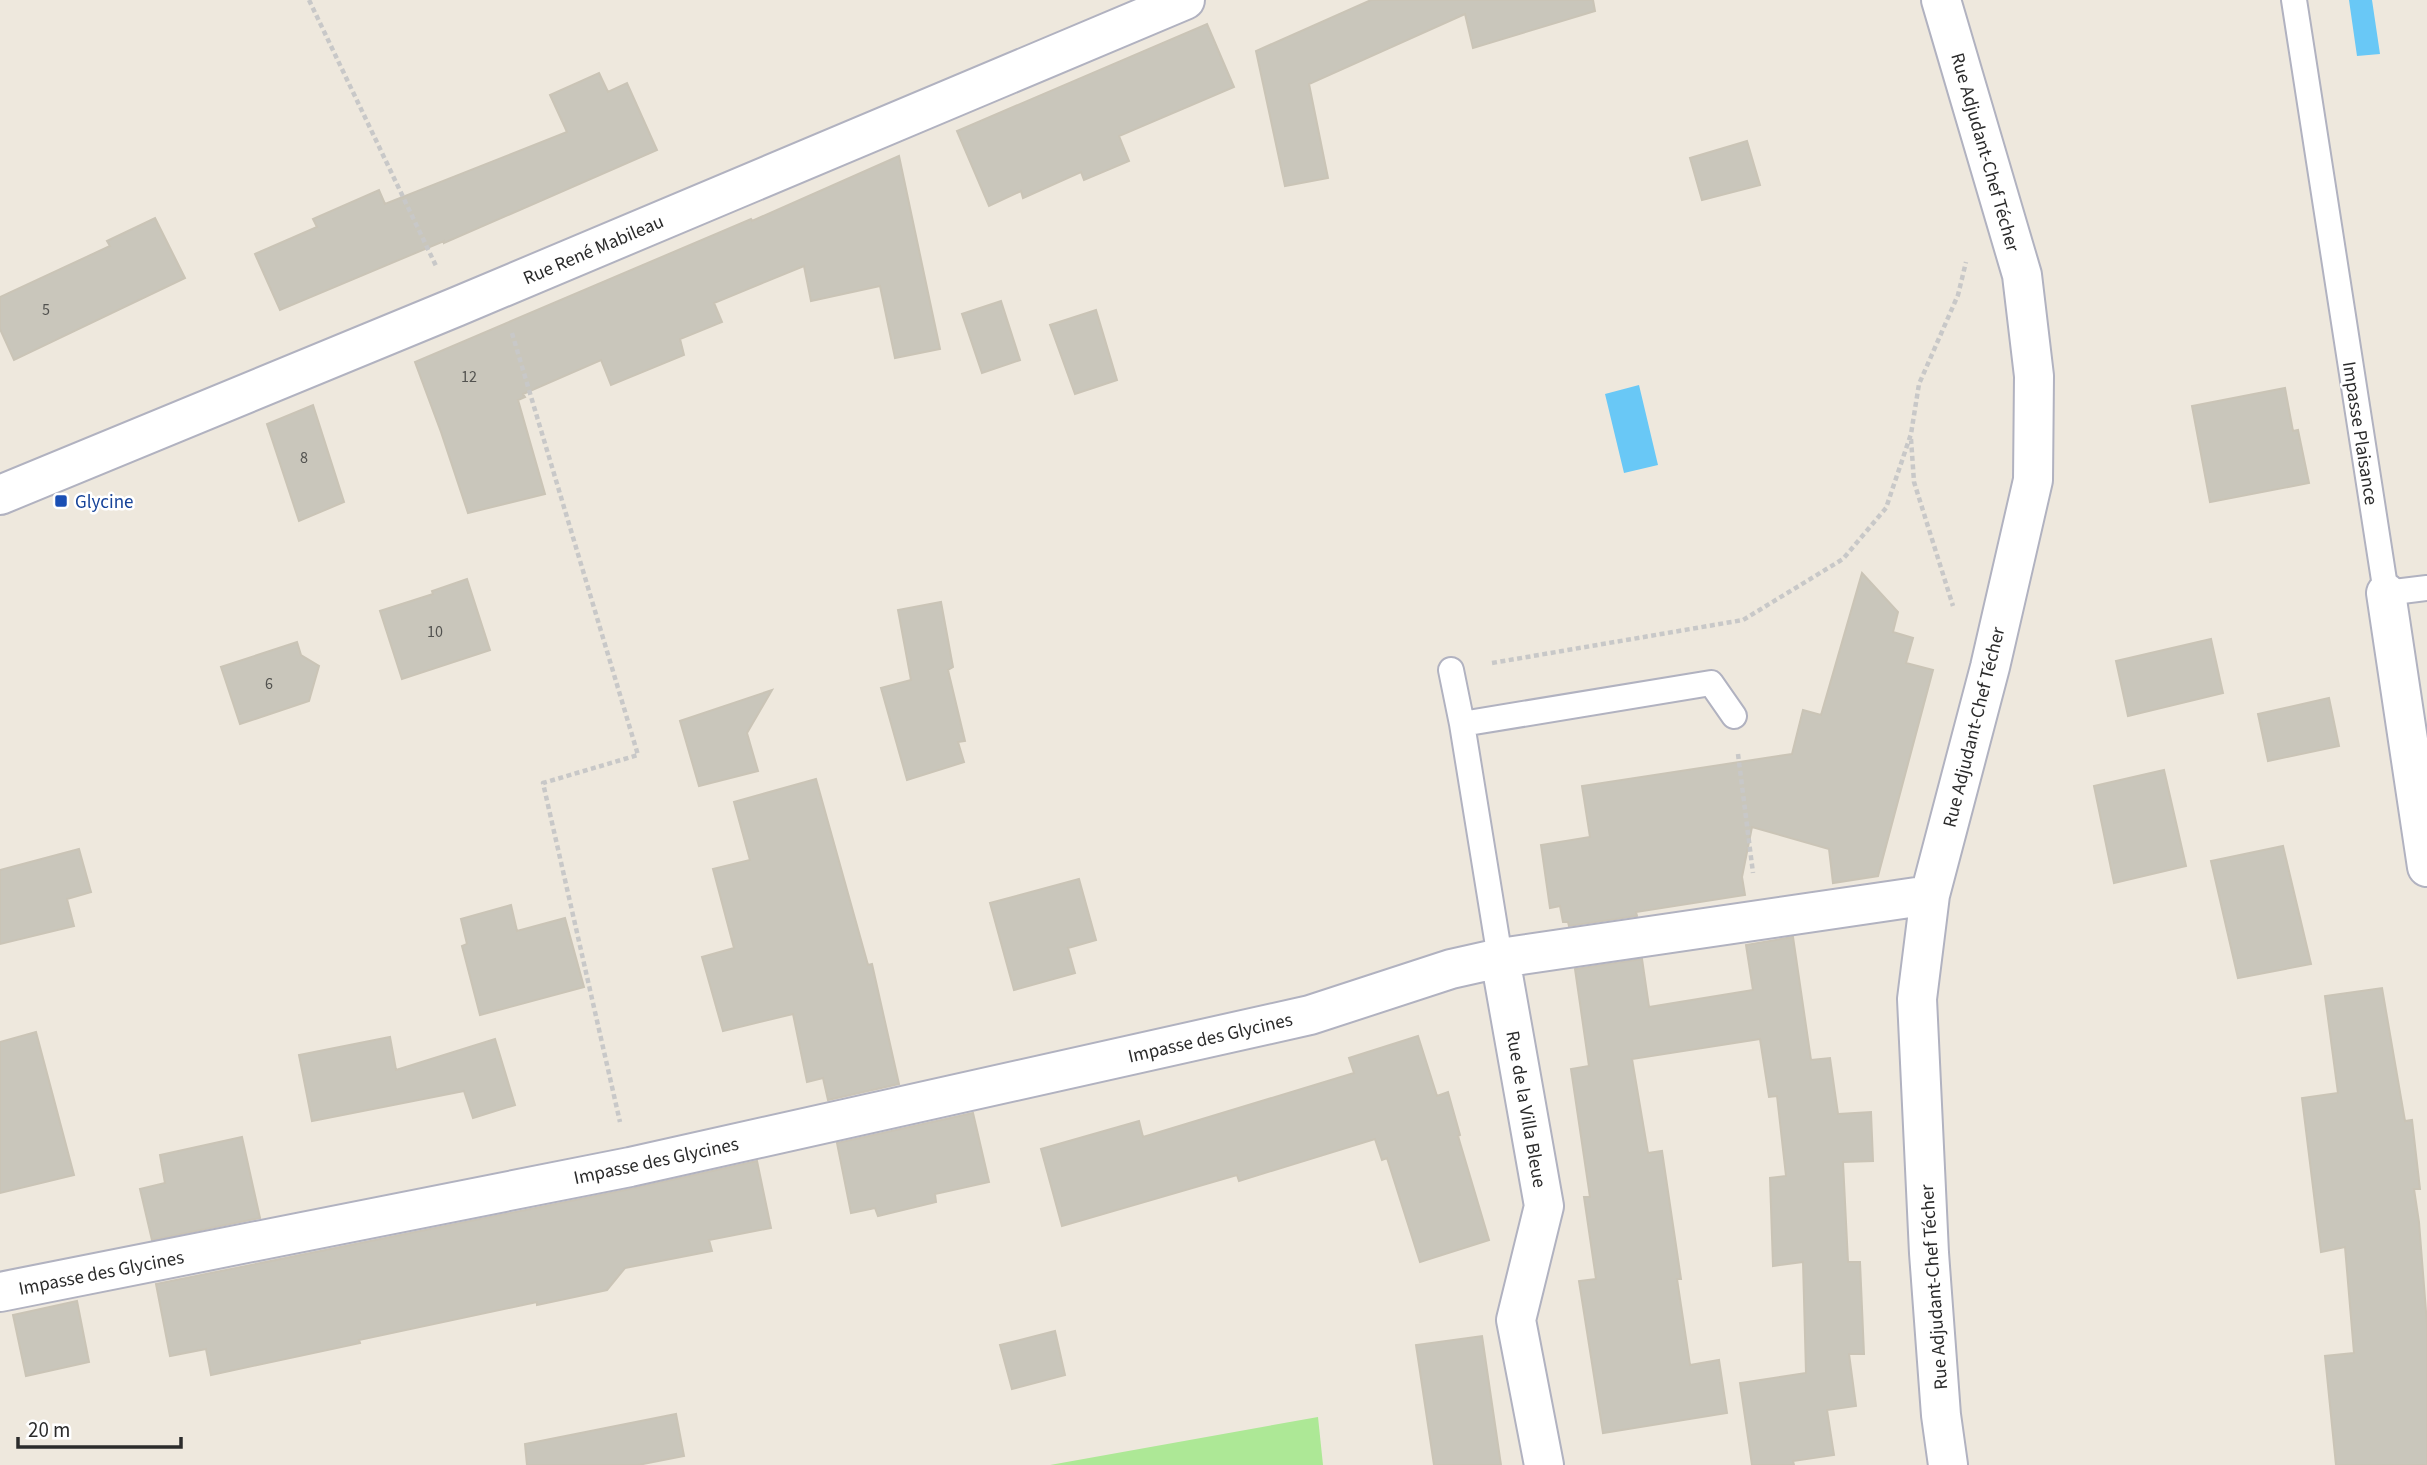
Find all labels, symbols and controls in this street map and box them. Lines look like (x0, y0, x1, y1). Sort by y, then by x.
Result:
street label: Rue Adjudant-Chef Técher (1943, 50, 2026, 255)
street label: Rue René Mabileau (519, 209, 668, 292)
house number: 5 (42, 299, 50, 321)
street label: Impasse Plaisance (2335, 359, 2384, 507)
house number: 12 (461, 366, 477, 388)
house number: 8 (300, 447, 308, 469)
place label: Glycine (75, 489, 134, 516)
marker: Glycine (53, 493, 69, 509)
house number: 10 (427, 621, 443, 643)
street label: Rue Adjudant-Chef Técher (1936, 624, 2013, 831)
house number: 6 (265, 673, 273, 695)
street label: Impasse des Glycines (1125, 1006, 1295, 1071)
street label: Rue de la Villa Bleue (1498, 1029, 1553, 1190)
street label: Impasse des Glycines (571, 1131, 741, 1192)
street label: Rue Adjudant-Chef Técher (1914, 1183, 1955, 1391)
street label: Impasse des Glycines (16, 1244, 186, 1303)
scale bar (18, 1406, 180, 1450)
text: 20 m (28, 1415, 70, 1445)

